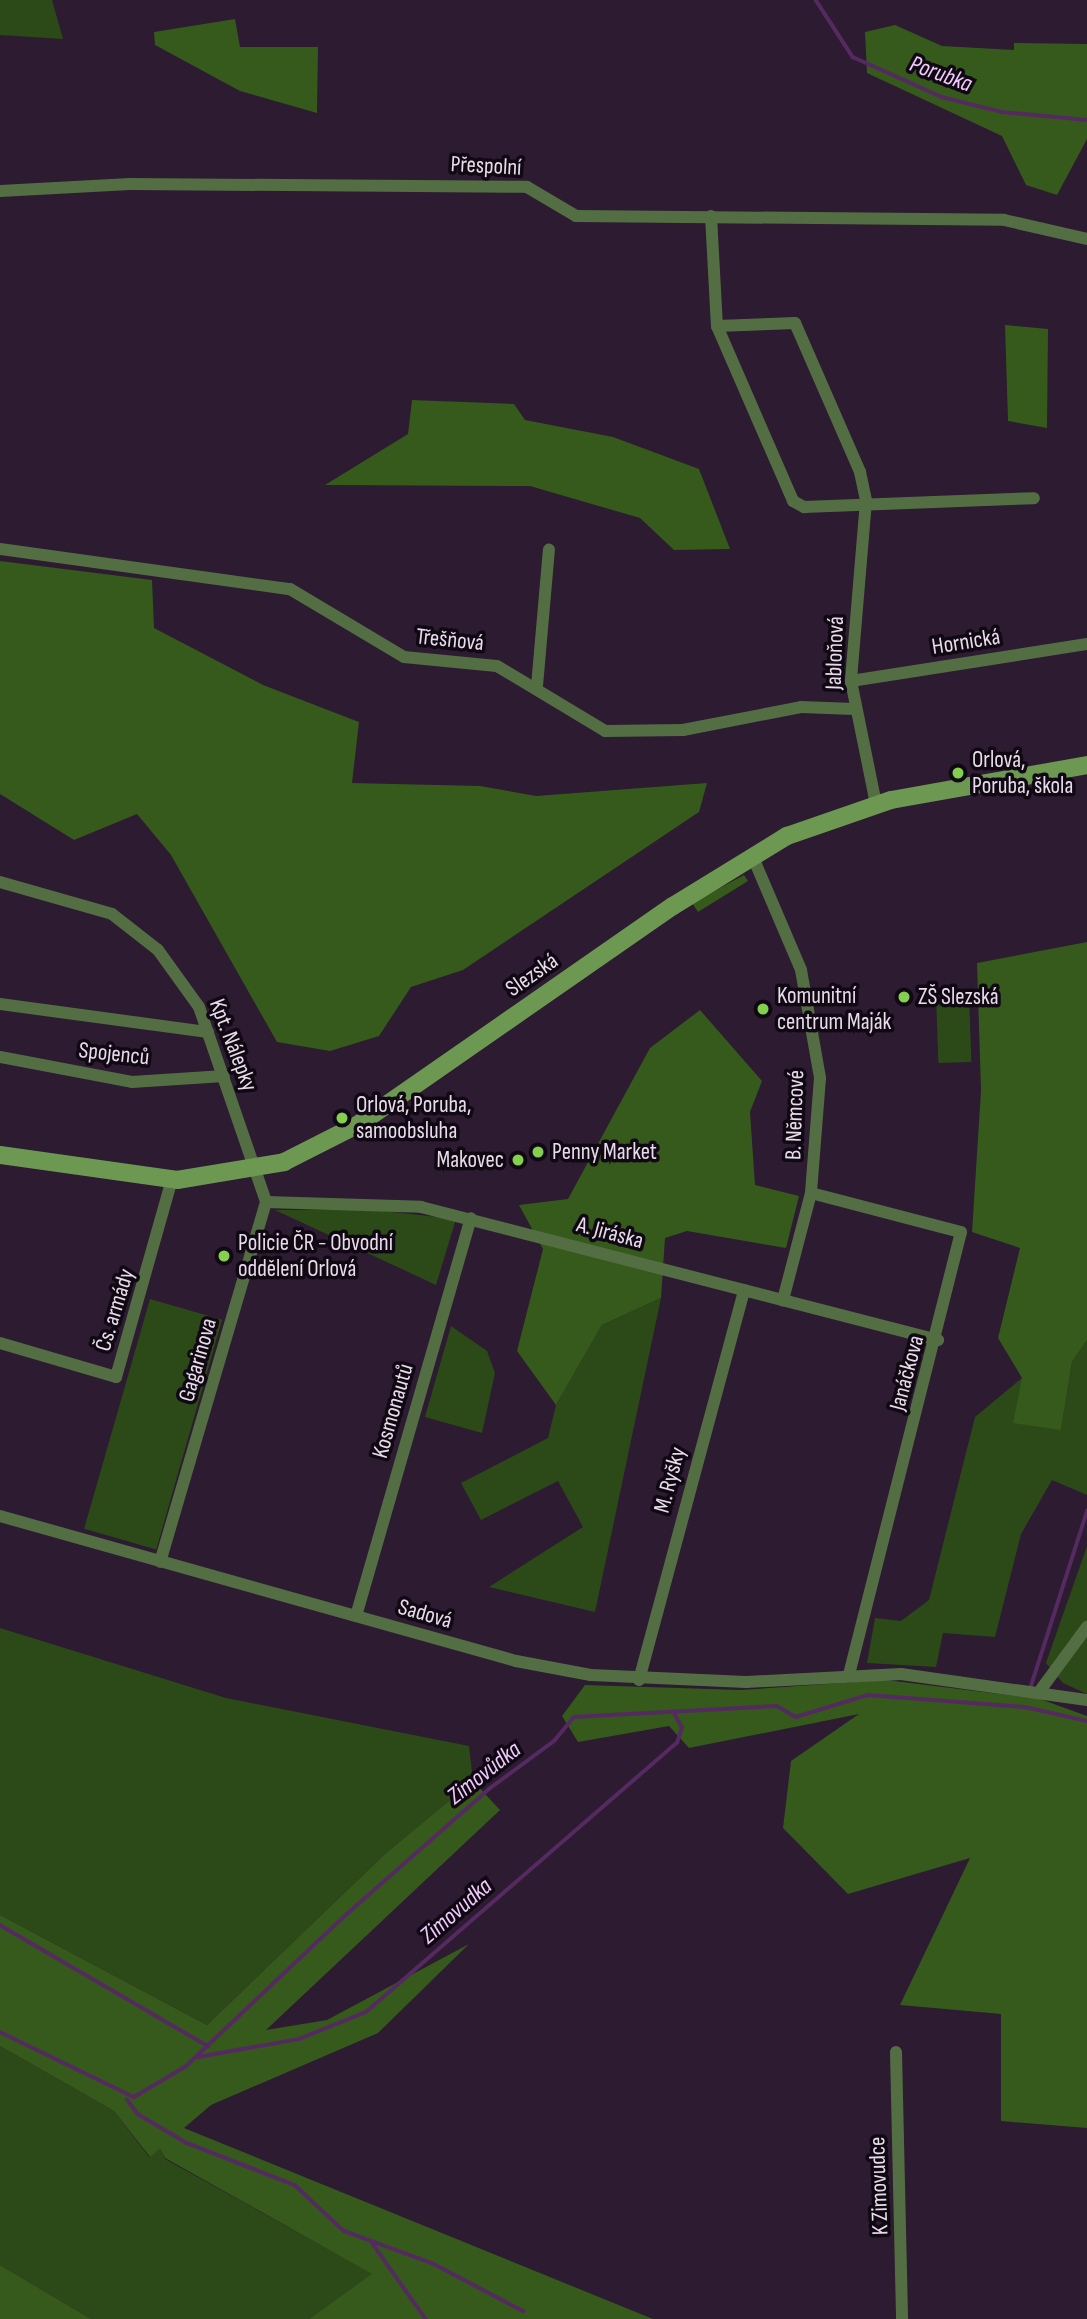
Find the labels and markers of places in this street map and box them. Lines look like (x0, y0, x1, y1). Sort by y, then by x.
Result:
place label: Orlová, Poruba, škola (972, 746, 1073, 800)
marker: Orlová, Poruba, škola (950, 765, 966, 781)
place label: Komunitní centrum Maják (777, 982, 891, 1036)
place label: ZŠ Slezská (918, 983, 999, 1011)
marker: ZŠ Slezská (896, 989, 912, 1005)
marker: Komunitní centrum Maják (755, 1001, 771, 1017)
place label: Orlová, Poruba, samoobsluha (356, 1091, 471, 1145)
marker: Orlová, Poruba, samoobsluha (334, 1110, 350, 1126)
place label: Penny Market (552, 1138, 657, 1166)
marker: Penny Market (530, 1144, 546, 1160)
place label: Makovec (437, 1146, 504, 1174)
marker: Makovec (510, 1152, 526, 1168)
place label: Policie ČR - Obvodní oddělení Orlová (238, 1229, 393, 1283)
marker: Policie ČR - Obvodní oddělení Orlová (216, 1248, 232, 1264)

